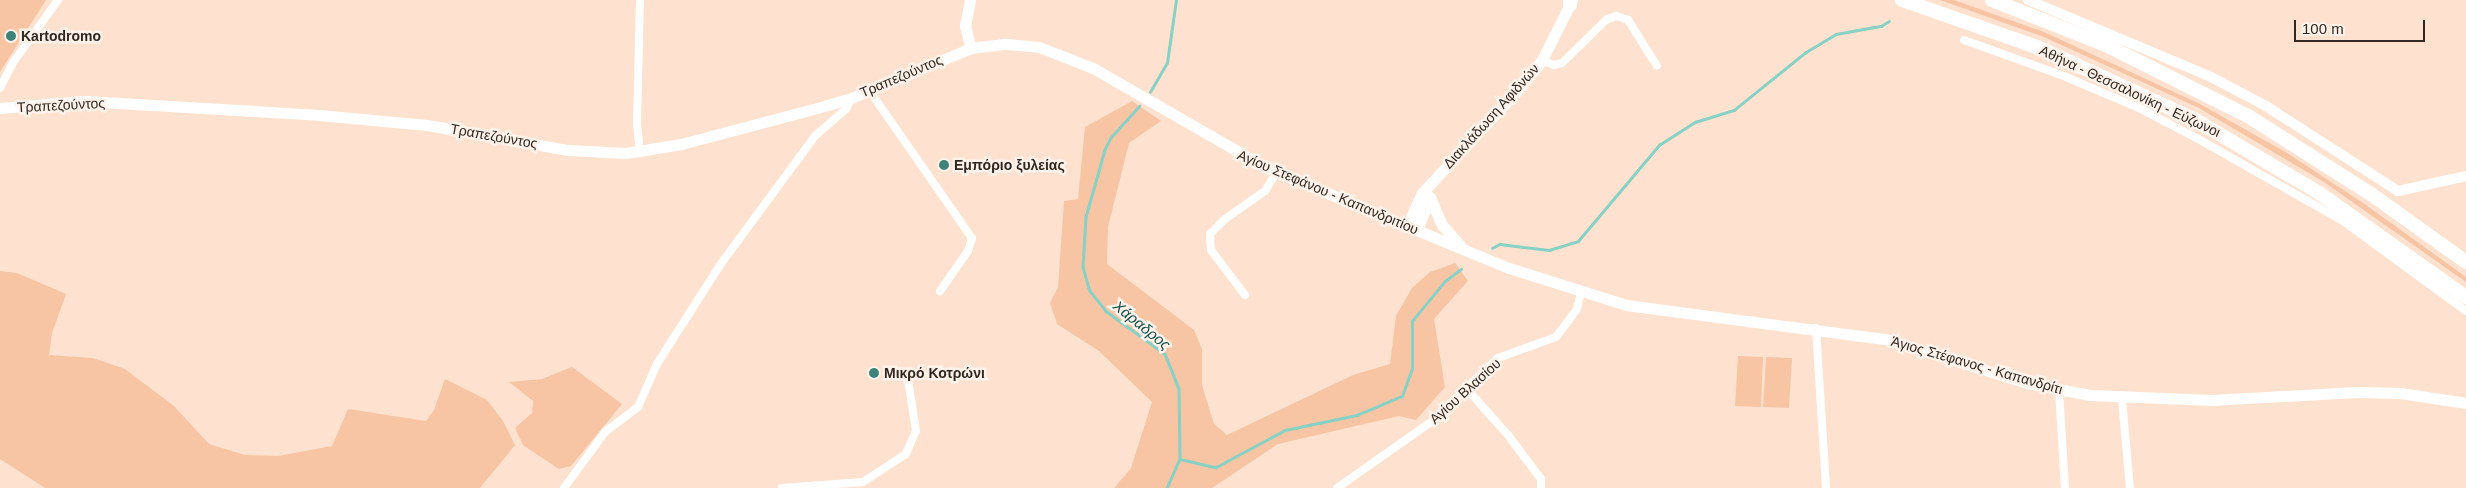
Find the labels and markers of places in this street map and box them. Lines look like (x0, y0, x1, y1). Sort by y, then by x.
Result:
place label: Kartodromo (21, 28, 101, 44)
marker: Kartodromo (5, 30, 17, 42)
place label: Εμπόριο ξυλείας (954, 157, 1065, 173)
marker: Εμπόριο ξυλείας (938, 159, 950, 171)
place label: Μικρό Κοτρώνι (884, 365, 985, 381)
marker: Μικρό Κοτρώνι (868, 367, 880, 379)

